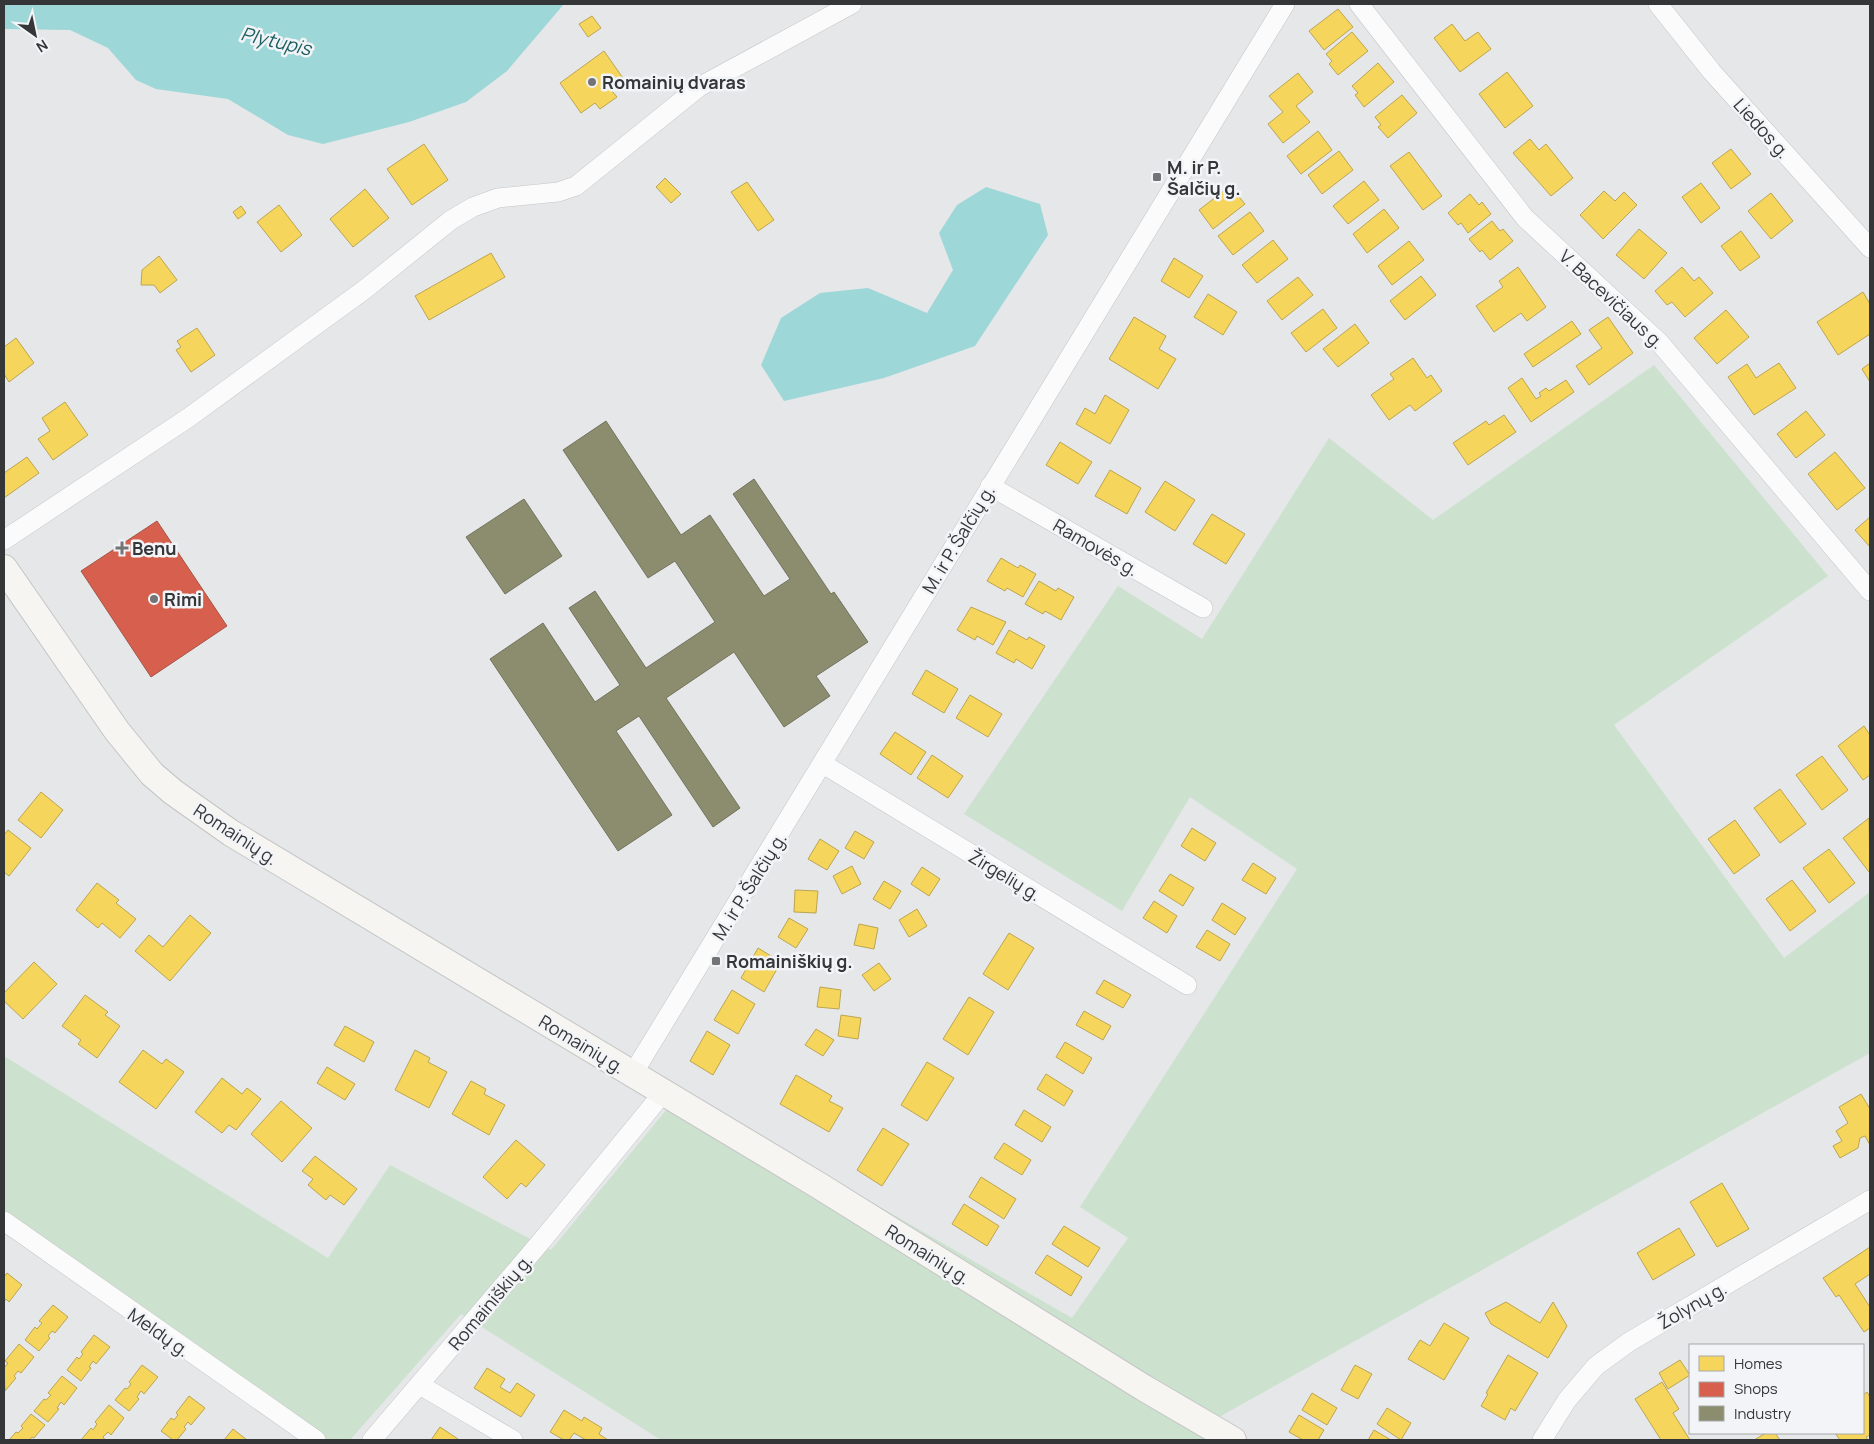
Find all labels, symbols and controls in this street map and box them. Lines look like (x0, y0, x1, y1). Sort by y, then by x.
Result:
north arrow (10, 10, 60, 60)
water label: Plytupis (238, 20, 316, 62)
text: N (33, 36, 52, 57)
place label: Romainių dvaras (602, 70, 746, 94)
marker: Romainių dvaras (586, 76, 598, 88)
street label: Liedos g. (1729, 93, 1795, 163)
place label: M. ir P. Šalčių g. (1167, 155, 1241, 200)
marker: M. ir P. Šalčių g. (1151, 171, 1163, 183)
street label: V. Bacevičiaus g. (1554, 244, 1670, 354)
street label: M. ir P. Šalčių g. (916, 480, 1000, 598)
street label: Ramovės g. (1049, 513, 1143, 581)
place label: Benu (132, 536, 176, 560)
marker: Benu (116, 542, 128, 554)
place label: Rimi (164, 587, 202, 611)
marker: Rimi (148, 593, 160, 605)
street label: Romainių g. (189, 798, 283, 870)
street label: M. ir P. Šalčių g. (706, 828, 792, 944)
street label: Žirgelių g. (964, 844, 1046, 906)
place label: Romainiškių g. (726, 949, 853, 973)
marker: Romainiškių g. (710, 955, 722, 967)
street label: Romainių g. (535, 1009, 629, 1079)
street label: Romainių g. (881, 1218, 975, 1290)
street label: Romainiškių g. (443, 1249, 537, 1355)
street label: Žolynų g. (1653, 1276, 1731, 1334)
street label: Meldų g. (123, 1302, 195, 1362)
legend (1689, 1344, 1864, 1434)
text: Homes (1734, 1353, 1783, 1374)
text: Shops (1734, 1378, 1778, 1399)
text: Industry (1734, 1403, 1791, 1424)

